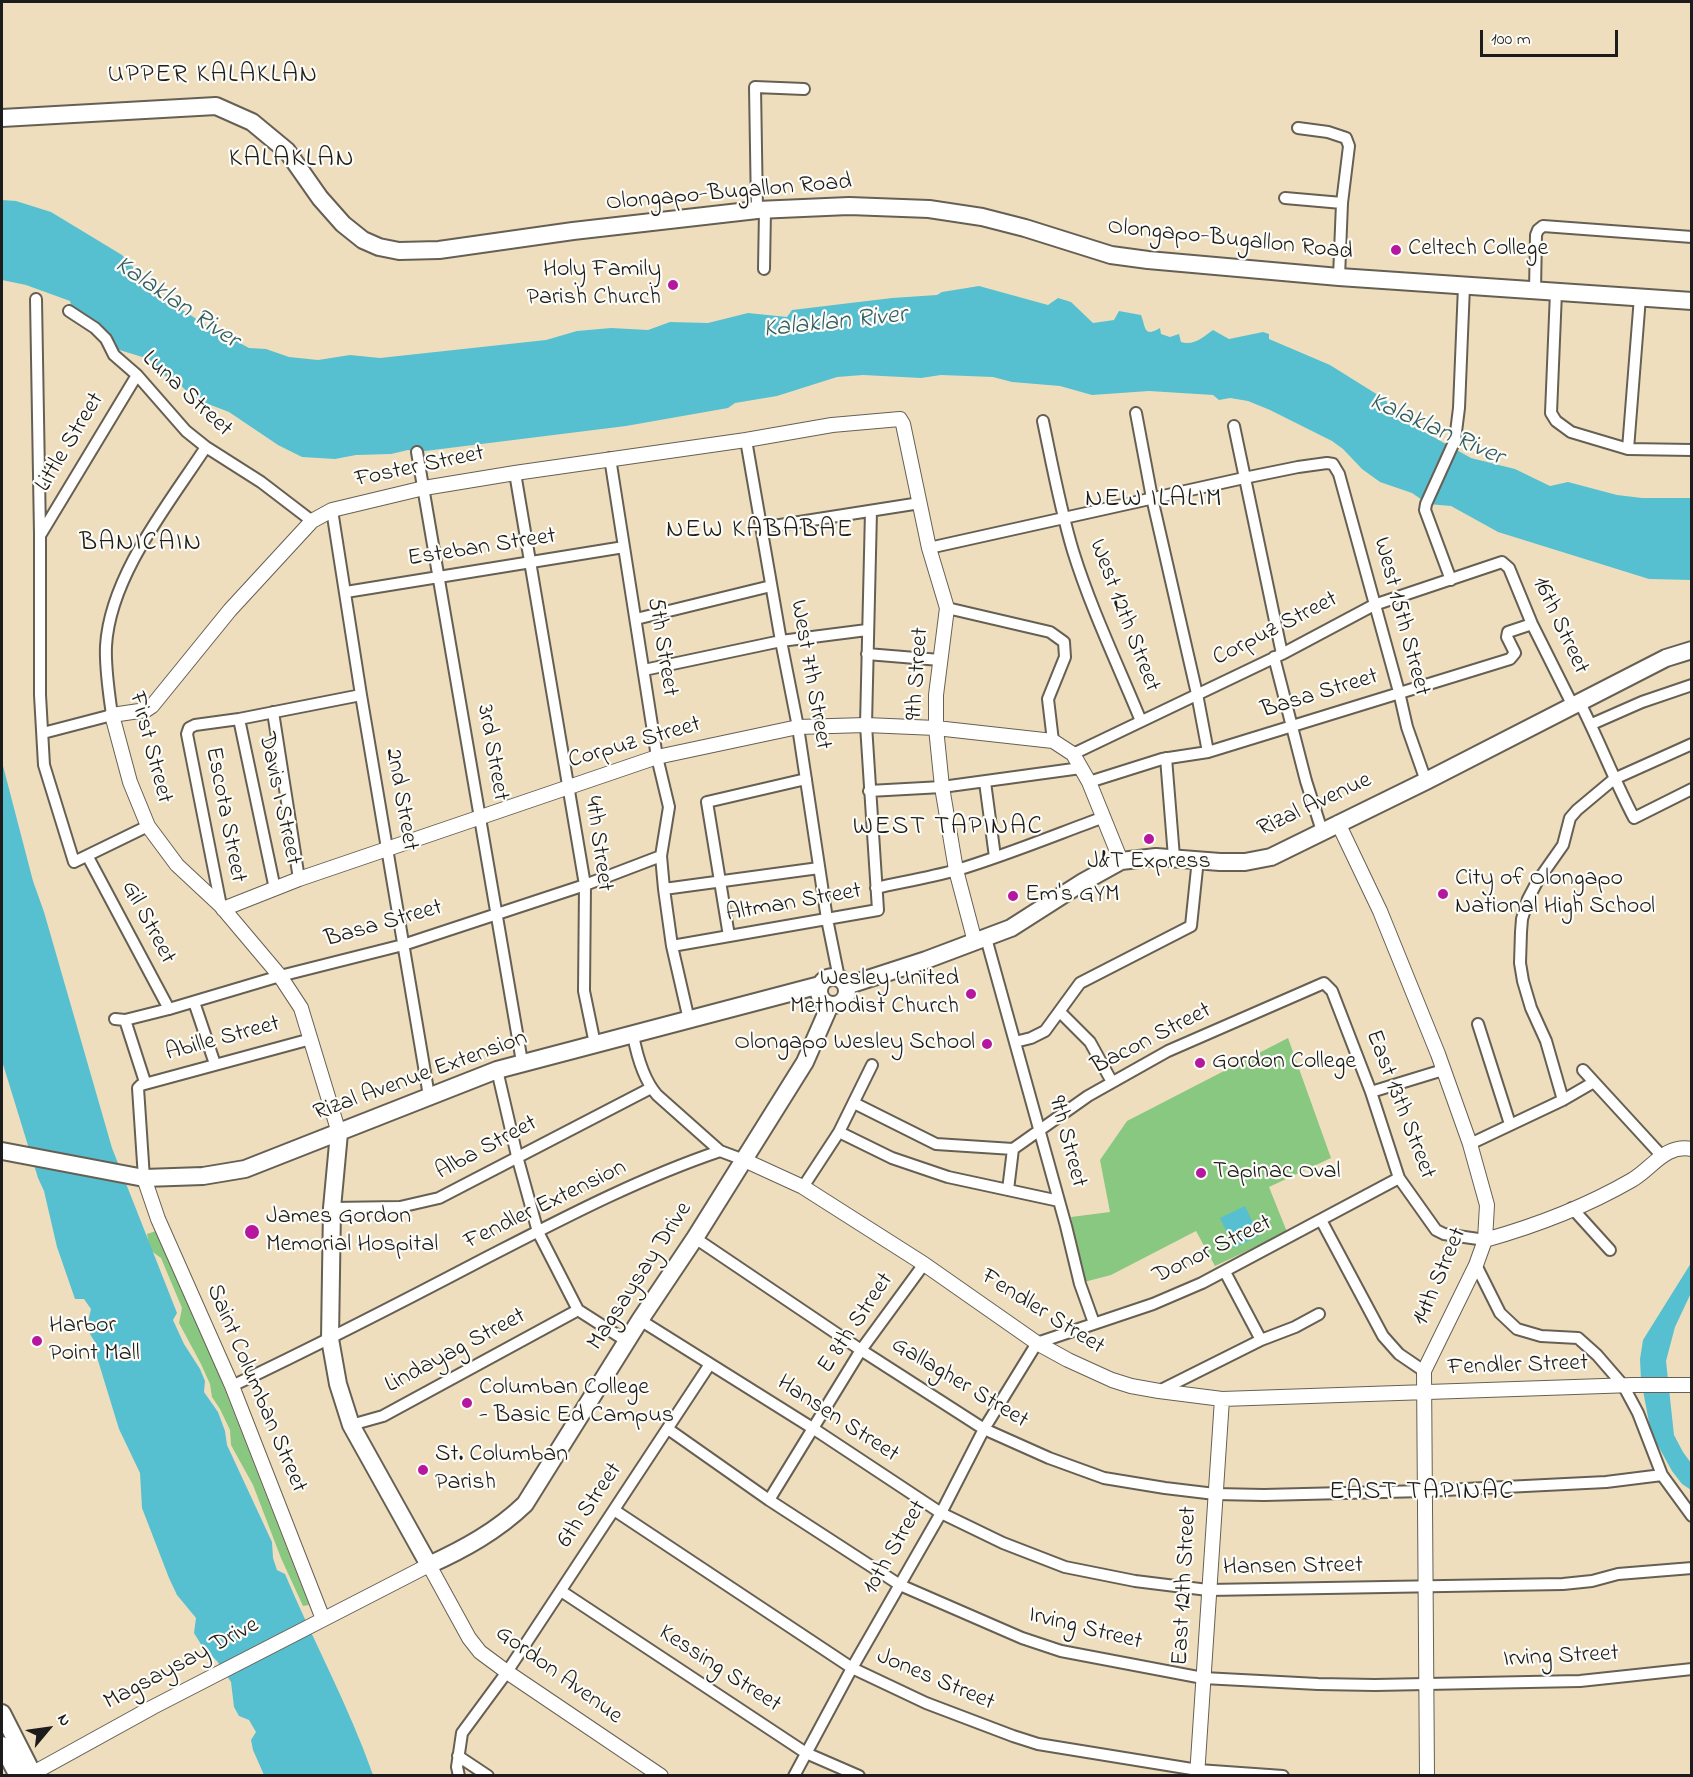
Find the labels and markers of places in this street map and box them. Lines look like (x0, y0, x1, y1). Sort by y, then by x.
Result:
place label: Celtech College (1408, 236, 1548, 264)
marker: Celtech College (1389, 243, 1403, 257)
place label: Holy Family Parish Church (526, 257, 661, 313)
marker: Holy Family Parish Church (666, 278, 680, 292)
marker: J&T Express (1142, 832, 1156, 846)
place label: J&T Express (1087, 849, 1211, 877)
place label: City of Olongapo National High School (1455, 866, 1655, 922)
place label: Em's GYM (1025, 882, 1120, 910)
marker: City of Olongapo National High School (1436, 887, 1450, 901)
marker: Em's GYM (1006, 889, 1020, 903)
place label: Wesley United Methodist Church (790, 966, 959, 1022)
marker: Wesley United Methodist Church (964, 987, 978, 1001)
place label: Olongapo Wesley School (734, 1030, 975, 1058)
marker: Olongapo Wesley School (980, 1037, 994, 1051)
place label: Gordon College (1212, 1049, 1356, 1077)
marker: Gordon College (1193, 1056, 1207, 1070)
place label: Tapinac Oval (1213, 1159, 1341, 1187)
marker: Tapinac Oval (1194, 1166, 1208, 1180)
place label: James Gordon Memorial Hospital (266, 1204, 438, 1260)
marker: James Gordon Memorial Hospital (243, 1223, 261, 1241)
place label: Harbor Point Mall (49, 1313, 140, 1369)
marker: Harbor Point Mall (30, 1334, 44, 1348)
place label: Columban College - Basic Ed Campus (479, 1375, 674, 1431)
marker: Columban College - Basic Ed Campus (460, 1396, 474, 1410)
place label: St. Columban Parish (435, 1442, 568, 1498)
marker: St. Columban Parish (416, 1463, 430, 1477)

